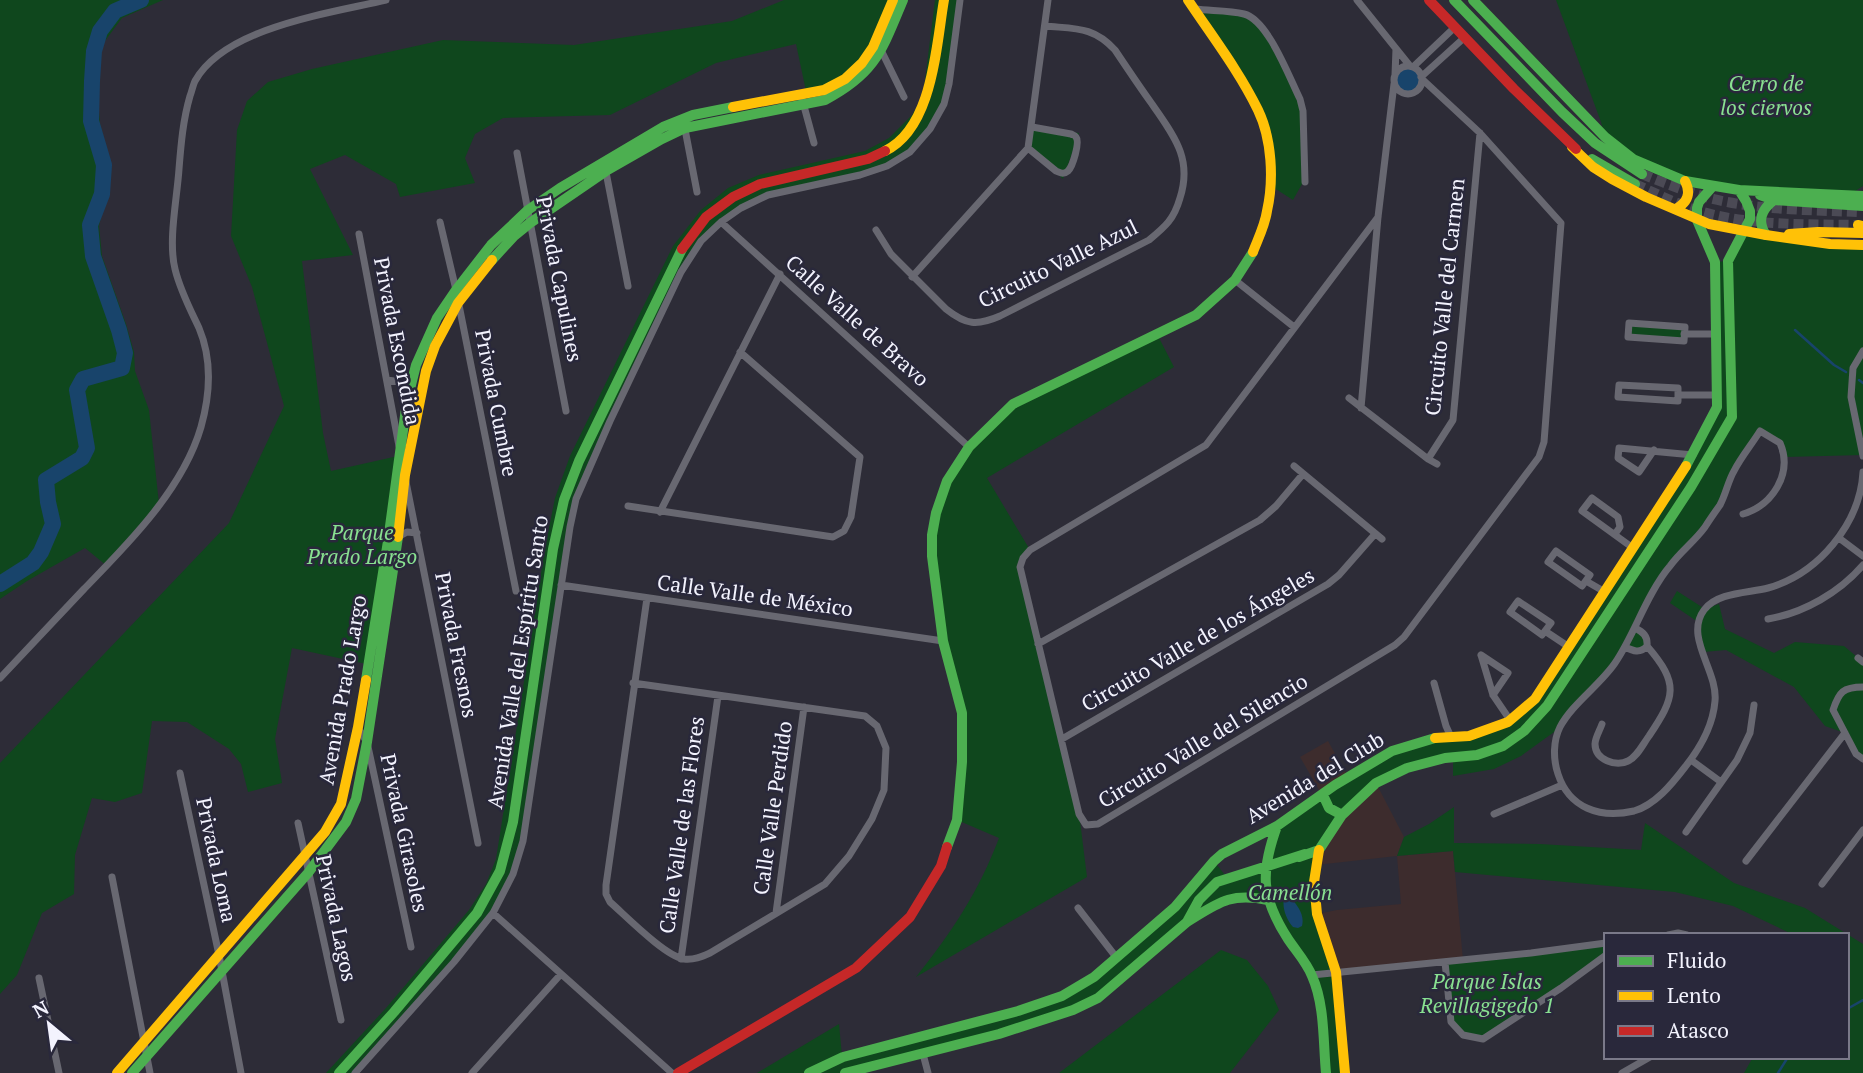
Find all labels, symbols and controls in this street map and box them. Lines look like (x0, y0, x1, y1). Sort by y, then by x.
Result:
park label: Cerro de los ciervos (1720, 69, 1812, 121)
street label: Circuito Valle del Carmen (1418, 176, 1470, 417)
street label: Privada Capulines (530, 194, 590, 364)
street label: Circuito Valle Azul (973, 212, 1142, 314)
street label: Calle Valle de Bravo (780, 248, 935, 392)
street label: Privada Escondida (368, 254, 428, 428)
street label: Privada Cumbre (469, 327, 525, 479)
street label: Avenida Valle del Espíritu Santo (480, 513, 554, 811)
park label: Parque Prado Largo (306, 518, 417, 570)
street label: Circuito Valle de los Ángeles (1076, 561, 1319, 718)
street label: Calle Valle de México (655, 567, 855, 623)
street label: Privada Fresnos (429, 570, 485, 720)
street label: Avenida Prado Largo (312, 593, 372, 787)
street label: Circuito Valle del Silencio (1092, 666, 1312, 814)
street label: Calle Valle de las Flores (652, 715, 710, 935)
street label: Calle Valle Perdido (746, 719, 798, 897)
street label: Avenida del Club (1240, 725, 1389, 830)
street label: Privada Girasoles (374, 751, 435, 915)
street label: Privada Loma (190, 795, 244, 925)
street label: Privada Lagos (310, 852, 364, 984)
park label: Camellón (1248, 878, 1332, 906)
legend (1604, 933, 1849, 1059)
text: Fluido (1667, 946, 1726, 974)
park label: Parque Islas Revillagigedo 1 (1419, 967, 1554, 1019)
text: Lento (1667, 981, 1721, 1009)
north arrow (14, 989, 84, 1059)
text: N (28, 994, 53, 1023)
text: Atasco (1667, 1016, 1729, 1044)

